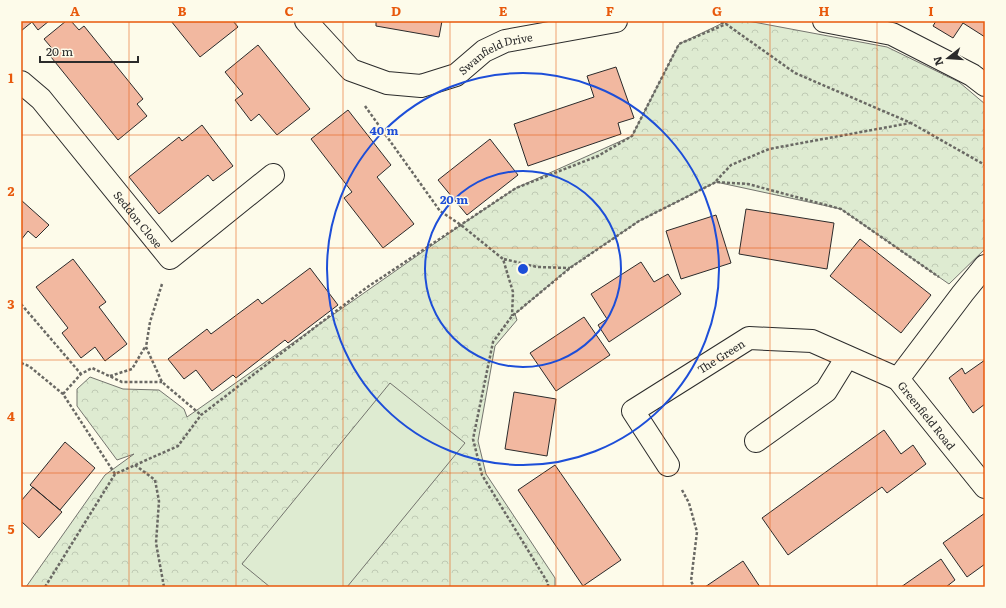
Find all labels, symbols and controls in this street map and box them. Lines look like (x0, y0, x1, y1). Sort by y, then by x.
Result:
text: A (70, 1, 80, 20)
text: B (178, 1, 187, 20)
text: C (284, 1, 294, 20)
text: D (391, 1, 401, 20)
text: E (499, 1, 508, 20)
text: F (606, 1, 614, 20)
text: G (712, 1, 722, 20)
text: H (819, 1, 830, 20)
text: I (928, 1, 934, 20)
street label: Swanfield Drive (454, 28, 534, 78)
scale bar (40, 38, 138, 64)
north arrow (928, 38, 968, 78)
text: 20 m (46, 42, 73, 60)
text: N (928, 54, 946, 68)
text: 1 (8, 68, 14, 87)
text: 40 m (370, 121, 399, 139)
text: 2 (8, 181, 15, 200)
street label: Seddon Close (110, 187, 167, 251)
text: 20 m (440, 190, 468, 208)
centre of rings (516, 262, 530, 276)
text: 3 (7, 294, 15, 313)
street label: The Green (694, 335, 748, 377)
street label: Greenfield Road (895, 377, 960, 453)
text: 4 (7, 406, 15, 425)
text: 5 (7, 519, 15, 538)

